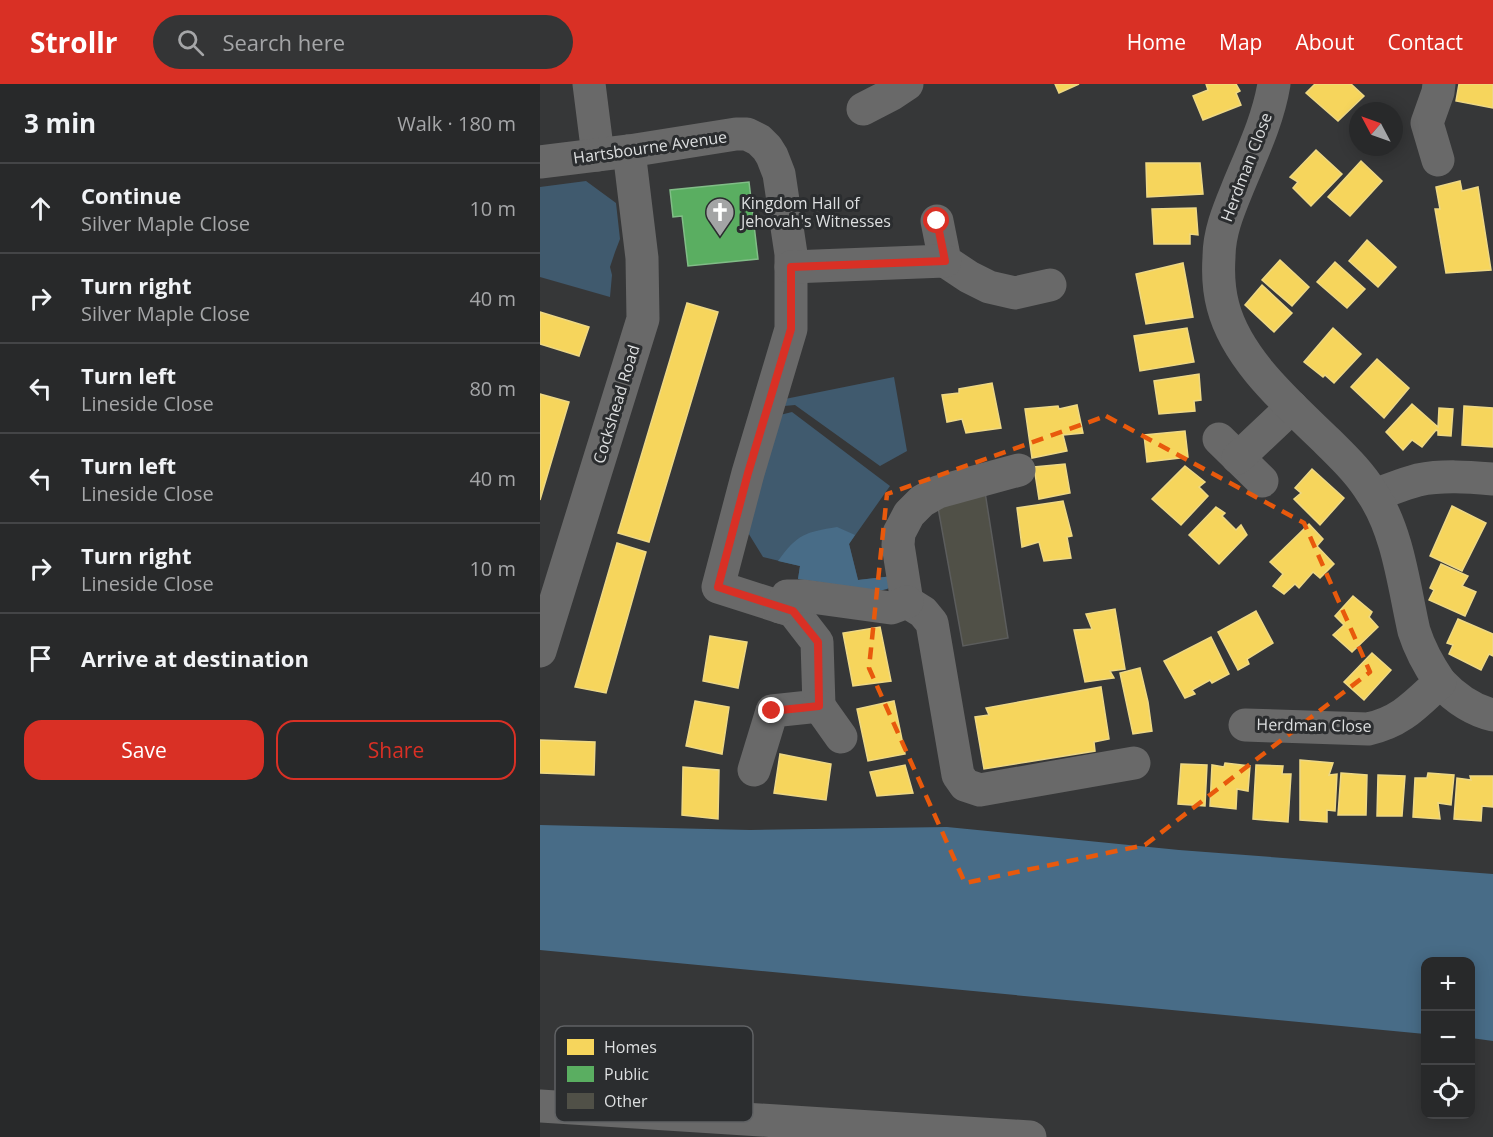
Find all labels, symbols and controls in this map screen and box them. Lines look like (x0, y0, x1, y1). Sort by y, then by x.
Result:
search box (153, 15, 573, 69)
text: Strollr (30, 23, 117, 61)
icon: search (174, 26, 207, 59)
text: Search here (222, 27, 345, 57)
text: Home (1127, 28, 1186, 56)
text: Map (1219, 28, 1262, 56)
text: About (1295, 28, 1355, 56)
text: Contact (1388, 28, 1463, 56)
north arrow (1349, 102, 1403, 156)
text: 3 min (24, 105, 96, 141)
street label: Herdman Close (1215, 109, 1277, 225)
text: Walk · 180 m (397, 110, 516, 137)
street label: Hartsbourne Avenue (572, 125, 728, 169)
text: Continue (81, 180, 181, 210)
icon: ahead (24, 192, 57, 225)
place label: Kingdom Hall of Jehovah's Witnesses (739, 192, 891, 232)
text: 10 m (469, 195, 516, 222)
church icon: Kingdom Hall of Jehovah's Witnesses (704, 196, 736, 238)
route start (923, 207, 949, 233)
text: Silver Maple Close (81, 210, 250, 237)
text: Turn right (81, 270, 192, 300)
icon: right (24, 282, 57, 315)
text: 40 m (469, 285, 516, 312)
text: Silver Maple Close (81, 300, 250, 327)
street label: Cockshead Road (587, 342, 645, 466)
text: Turn left (81, 360, 176, 390)
icon: left (24, 372, 57, 405)
text: 80 m (469, 375, 516, 402)
text: Lineside Close (81, 390, 214, 417)
text: Turn left (81, 450, 176, 480)
icon: left (24, 462, 57, 495)
text: 40 m (469, 465, 516, 492)
text: Lineside Close (81, 480, 214, 507)
text: Turn right (81, 540, 192, 570)
icon: right (24, 552, 57, 585)
text: 10 m (469, 555, 516, 582)
text: Lineside Close (81, 570, 214, 597)
icon: arrive (24, 642, 57, 675)
text: Arrive at destination (81, 643, 309, 673)
route end (758, 697, 784, 723)
street label: Herdman Close (1256, 713, 1372, 737)
button: Save (24, 720, 264, 780)
button: Share (276, 720, 516, 780)
map controls (1421, 957, 1475, 1119)
button: + (1421, 957, 1475, 1011)
button: − (1421, 1011, 1475, 1065)
legend (555, 1026, 753, 1122)
text: Homes (604, 1036, 657, 1058)
text: Public (604, 1063, 649, 1085)
button: locate (1421, 1065, 1475, 1119)
text: Other (604, 1090, 648, 1112)

